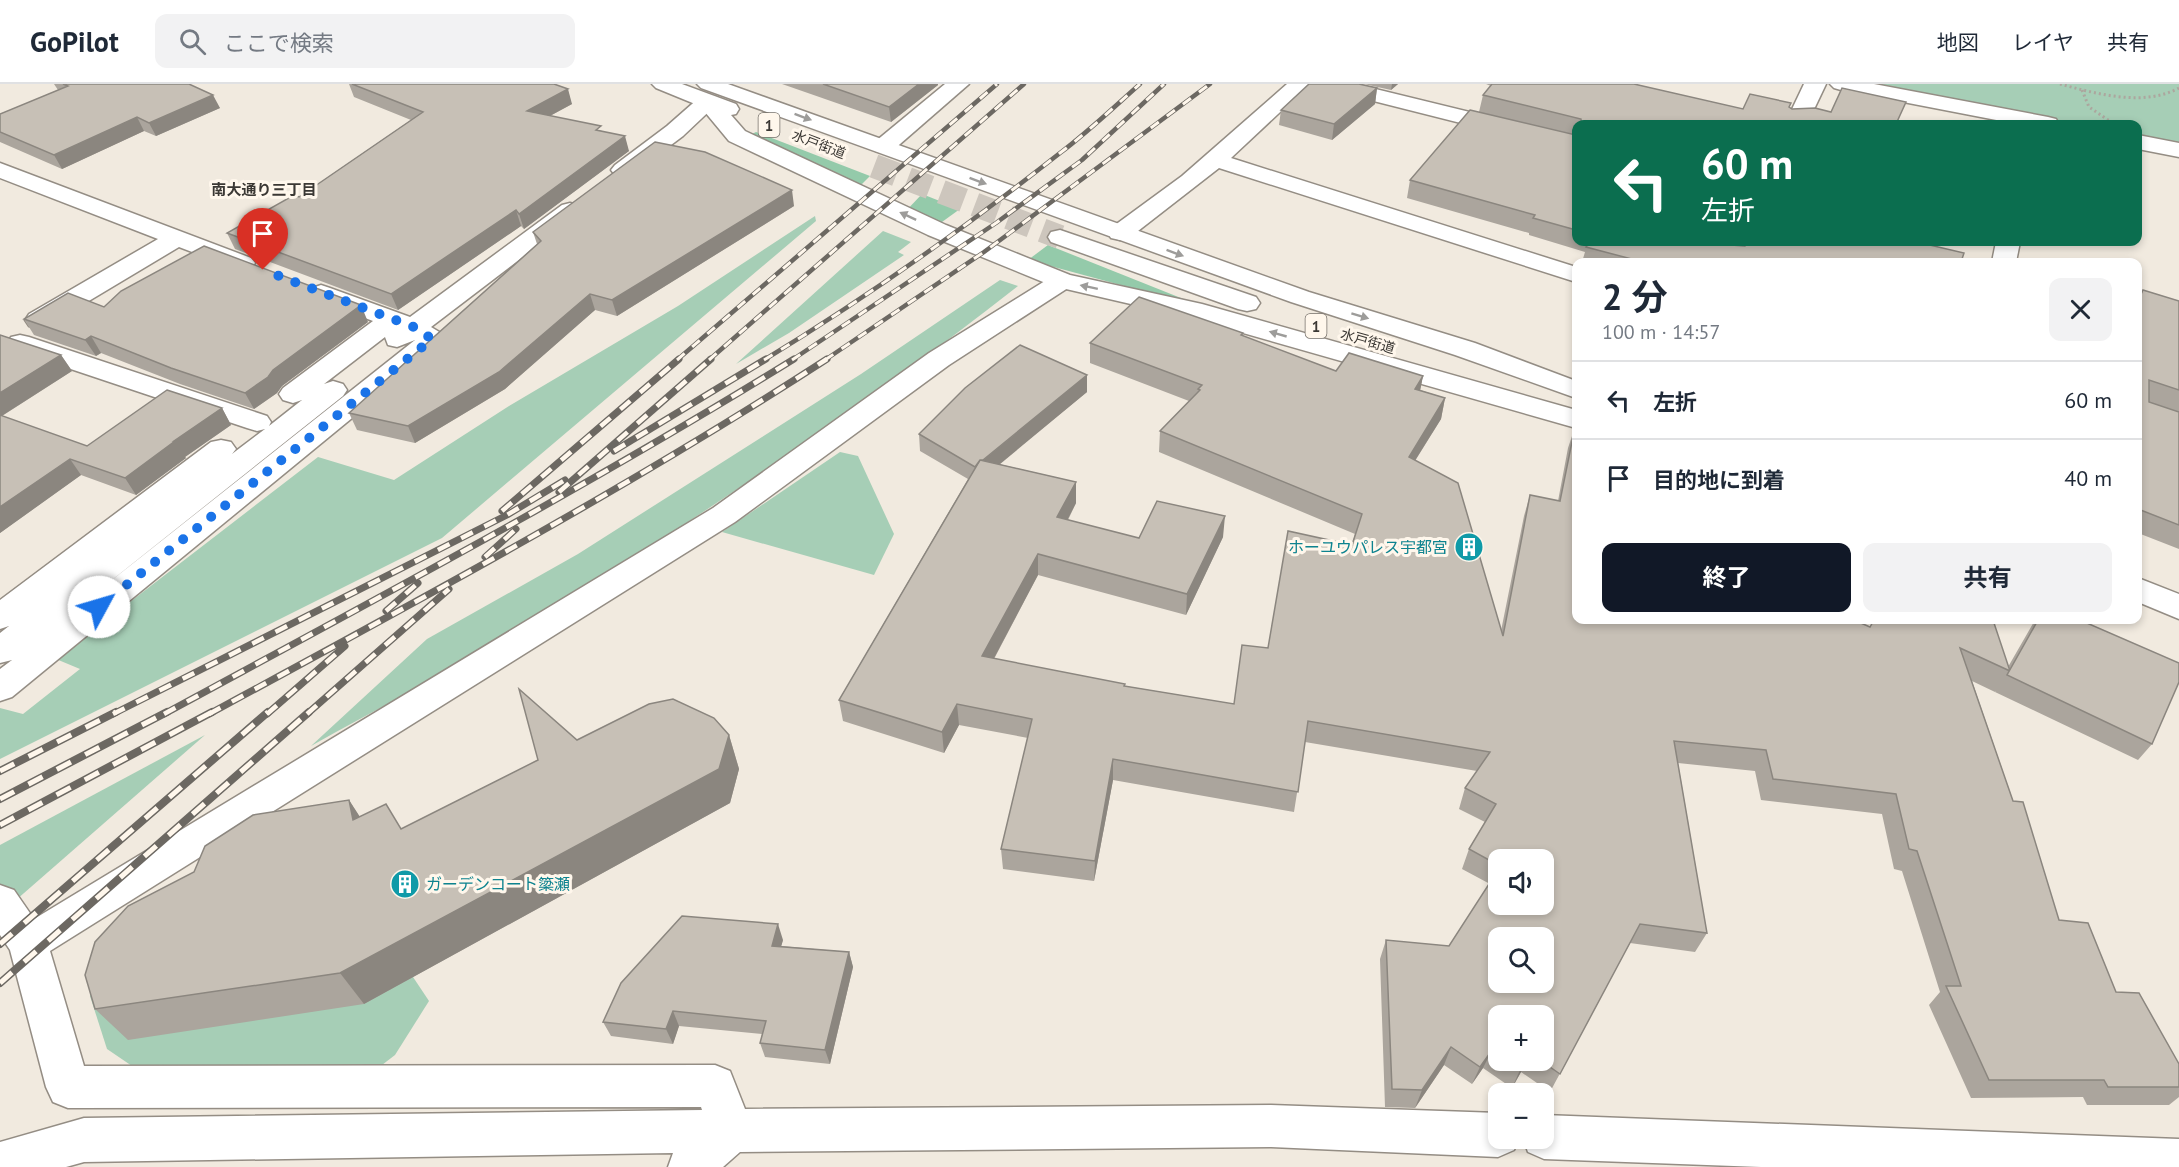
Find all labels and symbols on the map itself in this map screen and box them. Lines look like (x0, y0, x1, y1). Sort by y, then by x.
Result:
road number: 1 (758, 113, 780, 137)
one-way arrow (794, 113, 812, 122)
street label: 水戸街道 (790, 126, 848, 162)
one-way arrow (969, 177, 987, 187)
district label: 南大通り三丁目 (211, 180, 317, 199)
pin (237, 208, 288, 270)
one-way arrow (899, 211, 916, 220)
one-way arrow (1166, 248, 1184, 258)
one-way arrow (1079, 282, 1098, 291)
one-way arrow (1351, 312, 1369, 321)
road number: 1 (1306, 314, 1326, 338)
street label: 水戸街道 (1339, 325, 1397, 357)
one-way arrow (1269, 329, 1287, 338)
building icon: ホーユウパレス宇都宮 (1453, 531, 1485, 563)
place label: ホーユウパレス宇都宮 (1288, 537, 1448, 557)
position arrow (67, 575, 131, 639)
building icon: ガーデンコート簗瀬 (389, 868, 421, 900)
place label: ガーデンコート簗瀬 (426, 874, 570, 894)

